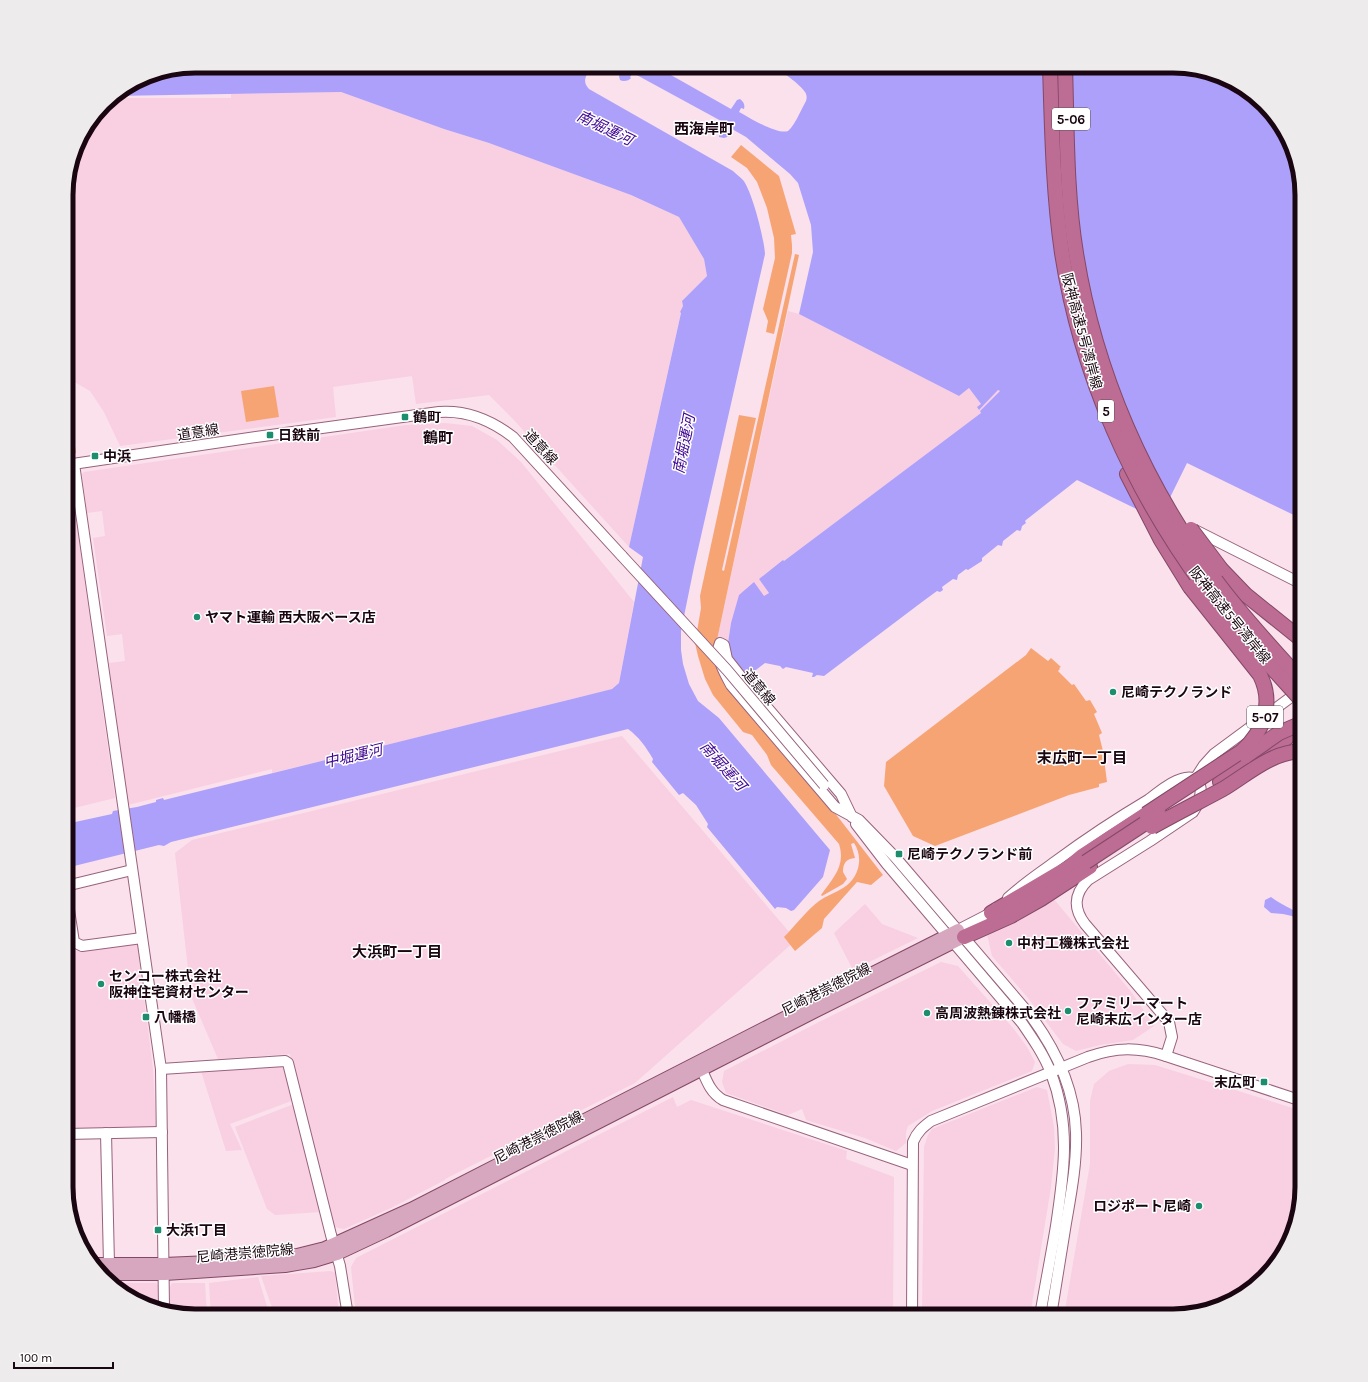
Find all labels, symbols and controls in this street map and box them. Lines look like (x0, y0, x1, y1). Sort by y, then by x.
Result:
water label: 南堀運河 (574, 107, 639, 151)
road number: 5-06 (1052, 108, 1090, 130)
district label: 西海岸町 (674, 120, 734, 138)
street label: 阪神高速5号湾岸線 (1058, 271, 1105, 391)
road number: 5 (1098, 400, 1114, 422)
place label: 鶴町 (413, 409, 441, 426)
water label: 南堀運河 (669, 410, 699, 475)
marker: 鶴町 (400, 412, 410, 422)
street label: 道意線 (176, 421, 220, 444)
street label: 道意線 (520, 426, 561, 468)
place label: 日鉄前 (278, 427, 320, 444)
district label: 鶴町 (423, 429, 453, 447)
marker: 日鉄前 (265, 430, 275, 440)
place label: 中浜 (103, 448, 131, 465)
marker: 中浜 (90, 451, 100, 461)
street label: 阪神高速5号湾岸線 (1185, 563, 1274, 667)
place label: ヤマト運輸 西大阪ベース店 (205, 609, 376, 626)
marker: ヤマト運輸 西大阪ベース店 (192, 612, 202, 622)
street label: 道意線 (739, 666, 779, 709)
place label: 尼崎テクノランド (1121, 684, 1232, 701)
marker: 尼崎テクノランド (1108, 687, 1118, 697)
road number: 5-07 (1247, 706, 1283, 728)
water label: 南堀運河 (696, 738, 752, 797)
water label: 中堀運河 (322, 740, 387, 772)
district label: 末広町一丁目 (1037, 749, 1127, 767)
place label: 尼崎テクノランド前 (907, 846, 1032, 863)
marker: 尼崎テクノランド前 (894, 849, 904, 859)
place label: 中村工機株式会社 (1017, 935, 1129, 952)
marker: 中村工機株式会社 (1004, 938, 1014, 948)
district label: 大浜町一丁目 (352, 943, 442, 961)
street label: 尼崎港崇徳院線 (779, 960, 874, 1019)
place label: センコー株式会社 阪神住宅資材センター (109, 968, 249, 1001)
marker: センコー株式会社 阪神住宅資材センター (96, 979, 106, 989)
place label: ファミリーマート 尼崎末広インター店 (1076, 995, 1202, 1028)
place label: 高周波熱錬株式会社 (935, 1005, 1061, 1022)
marker: ファミリーマート 尼崎末広インター店 (1063, 1006, 1073, 1016)
marker: 高周波熱錬株式会社 (922, 1008, 932, 1018)
place label: 八幡橋 (154, 1009, 196, 1026)
marker: 八幡橋 (141, 1012, 151, 1022)
place label: 末広町 (1214, 1074, 1256, 1091)
marker: 末広町 (1259, 1077, 1269, 1087)
street label: 尼崎港崇徳院線 (491, 1108, 586, 1167)
place label: ロジポート尼崎 (1093, 1198, 1191, 1215)
marker: ロジポート尼崎 (1194, 1201, 1204, 1211)
place label: 大浜1丁目 (166, 1222, 227, 1239)
marker: 大浜1丁目 (153, 1225, 163, 1235)
street label: 尼崎港崇徳院線 (195, 1241, 295, 1266)
scale bar (14, 1344, 113, 1370)
text: 100 m (20, 1351, 52, 1365)

